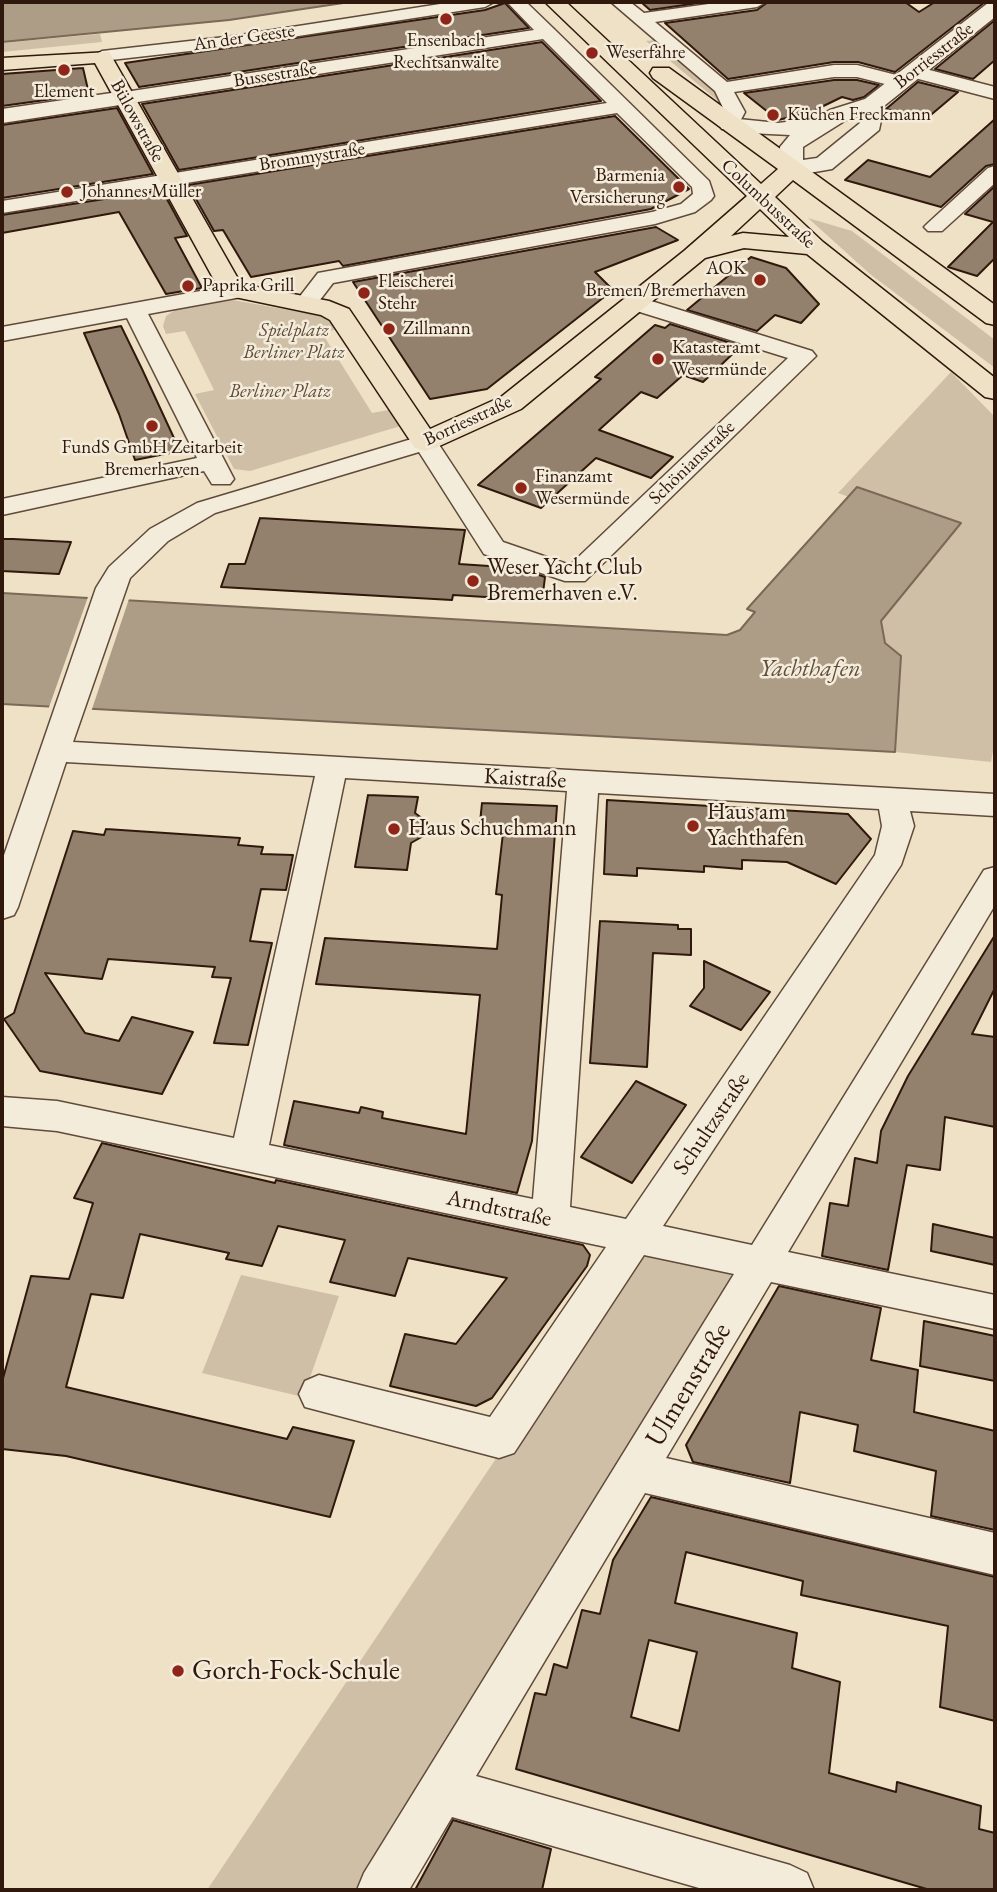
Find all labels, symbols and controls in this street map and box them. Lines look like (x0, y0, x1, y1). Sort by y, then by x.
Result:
marker: Ensenbach Rechtsanwälte (438, 11, 454, 27)
street label: Borriesstraße (890, 18, 978, 94)
street label: An der Geeste (192, 20, 296, 56)
place label: Ensenbach Rechtsanwälte (393, 30, 499, 74)
place label: Weserfähre (606, 42, 685, 64)
marker: Weserfähre (584, 45, 600, 61)
street label: Bussestraße (232, 57, 318, 93)
marker: Element (56, 62, 72, 78)
street label: Bülowstraße (105, 76, 169, 166)
place label: Element (34, 81, 94, 103)
place label: Küchen Freckmann (787, 104, 931, 126)
marker: Küchen Freckmann (765, 107, 781, 123)
street label: Brommystraße (257, 137, 367, 177)
street label: Columbusstraße (716, 154, 820, 254)
place label: Barmenia Versicherung (570, 165, 665, 209)
marker: Barmenia Versicherung (671, 179, 687, 195)
place label: Johannes Müller (81, 181, 201, 203)
marker: Johannes Müller (59, 184, 75, 200)
place label: AOK Bremen/Bremerhaven (586, 258, 746, 302)
place label: Fleischerei Stehr (378, 271, 454, 315)
marker: AOK Bremen/Bremerhaven (752, 272, 768, 288)
place label: Paprika Grill (202, 275, 294, 297)
marker: Paprika Grill (180, 278, 196, 294)
marker: Fleischerei Stehr (356, 285, 372, 301)
place label: Zillmann (403, 318, 471, 340)
park label: Spielplatz Berliner Platz (243, 320, 345, 364)
marker: Zillmann (381, 321, 397, 337)
place label: Katasteramt Wesermünde (672, 337, 767, 381)
marker: Katasteramt Wesermünde (650, 351, 666, 367)
park label: Berliner Platz (229, 381, 331, 403)
street label: Borriesstraße (420, 391, 516, 451)
street label: Schönianstraße (644, 416, 740, 510)
marker: FundS GmbH Zeitarbeit Bremerhaven (144, 418, 160, 434)
place label: FundS GmbH Zeitarbeit Bremerhaven (62, 437, 242, 481)
place label: Finanzamt Wesermünde (535, 466, 630, 510)
marker: Finanzamt Wesermünde (513, 480, 529, 496)
place label: Weser Yacht Club Bremerhaven e.V. (487, 554, 642, 608)
marker: Weser Yacht Club Bremerhaven e.V. (465, 573, 481, 589)
water label: Yachthafen (759, 655, 861, 683)
street label: Kaistraße (483, 763, 567, 795)
place label: Haus am Yachthafen (707, 799, 804, 853)
place label: Haus Schuchmann (408, 815, 577, 843)
marker: Haus am Yachthafen (685, 818, 701, 834)
marker: Haus Schuchmann (386, 821, 402, 837)
street label: Schultzstraße (668, 1068, 756, 1180)
street label: Arndtstraße (444, 1184, 554, 1234)
street label: Ulmenstraße (639, 1317, 739, 1453)
place label: Gorch-Fock-Schule (192, 1654, 400, 1688)
marker: Gorch-Fock-Schule (170, 1663, 186, 1679)

